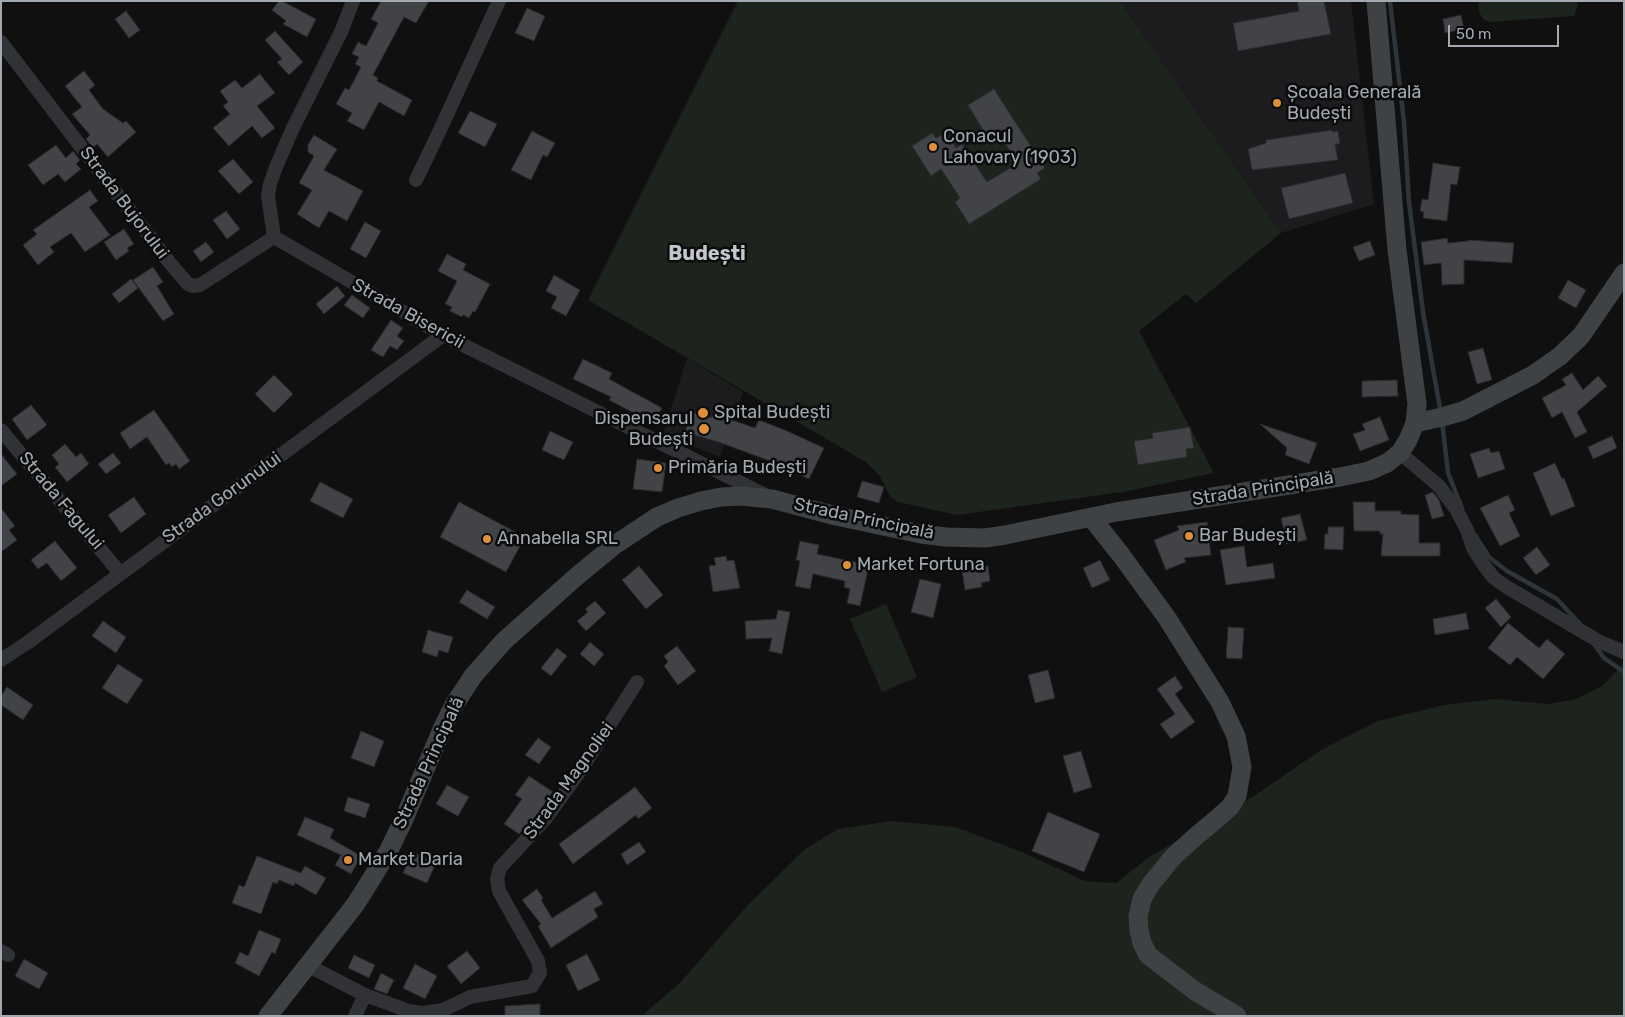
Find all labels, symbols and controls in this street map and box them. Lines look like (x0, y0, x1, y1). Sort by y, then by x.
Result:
scale bar (1450, 15, 1561, 47)
text: 50 m (1456, 25, 1491, 43)
place label: Școala Generală Budești (1287, 82, 1421, 125)
marker: Școala Generală Budești (1271, 97, 1283, 109)
place label: Conacul Lahovary (1903) (943, 126, 1077, 168)
marker: Conacul Lahovary (1903) (927, 141, 939, 153)
street label: Strada Bujorului (75, 143, 173, 263)
district label: Budești (668, 242, 746, 266)
street label: Strada Bisericii (348, 274, 468, 354)
place label: Spital Budești (714, 402, 830, 424)
marker: Spital Budești (696, 406, 710, 420)
place label: Dispensarul Budești (594, 408, 693, 450)
marker: Dispensarul Budești (697, 422, 711, 436)
street label: Strada Fagului (14, 448, 108, 554)
street label: Strada Gorunului (158, 448, 286, 548)
place label: Primăria Budești (668, 457, 806, 479)
marker: Primăria Budești (652, 462, 664, 474)
street label: Strada Principală (1191, 467, 1335, 511)
street label: Strada Principală (792, 494, 936, 544)
place label: Bar Budești (1199, 525, 1296, 547)
place label: Annabella SRL (497, 528, 618, 550)
marker: Bar Budești (1183, 530, 1195, 542)
marker: Annabella SRL (481, 533, 493, 545)
place label: Market Fortuna (857, 554, 985, 576)
marker: Market Fortuna (841, 559, 853, 571)
street label: Strada Principală (389, 694, 469, 832)
street label: Strada Magnoliei (519, 718, 619, 844)
place label: Market Daria (358, 849, 463, 871)
marker: Market Daria (342, 854, 354, 866)

